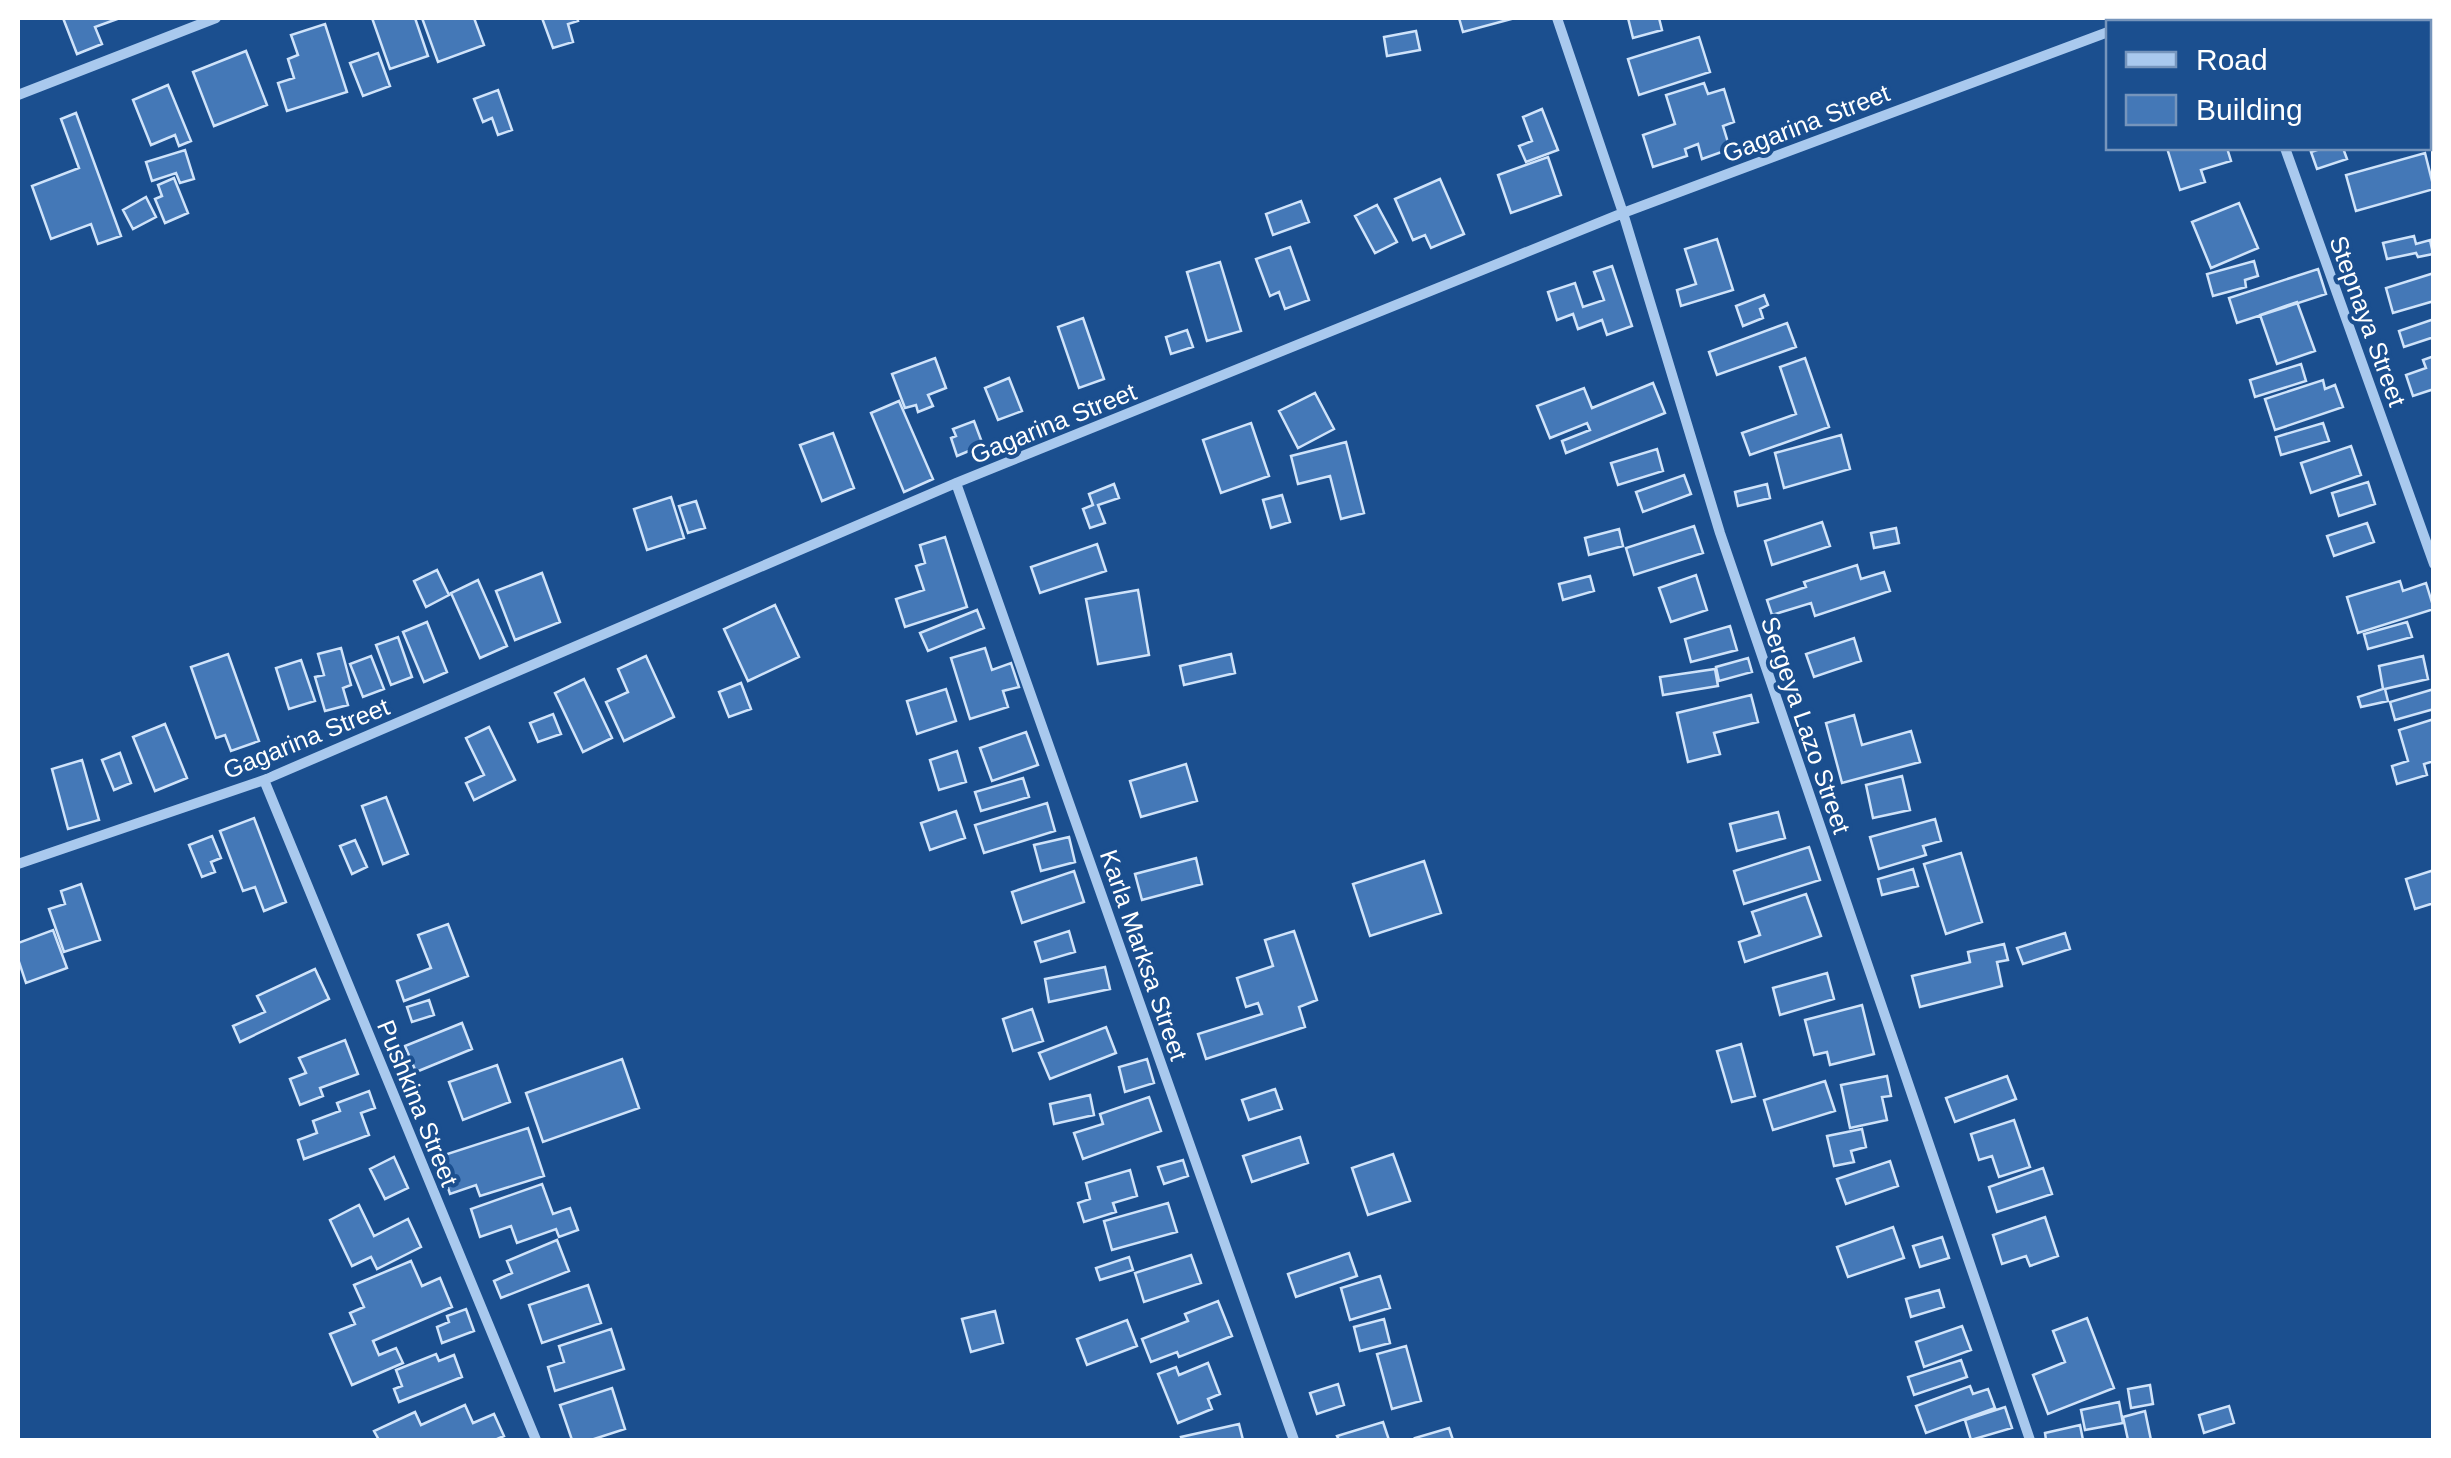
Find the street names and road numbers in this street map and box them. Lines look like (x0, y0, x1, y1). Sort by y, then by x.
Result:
street label: Gagarina Street (1719, 78, 1893, 168)
street label: Stepnaya Street (2324, 232, 2412, 410)
street label: Gagarina Street (966, 377, 1140, 469)
street label: Sergeya Lazo Street (1756, 613, 1856, 837)
street label: Gagarina Street (219, 692, 393, 784)
street label: Karla Marksa Street (1095, 846, 1193, 1064)
street label: Pushkina Street (372, 1016, 464, 1190)

